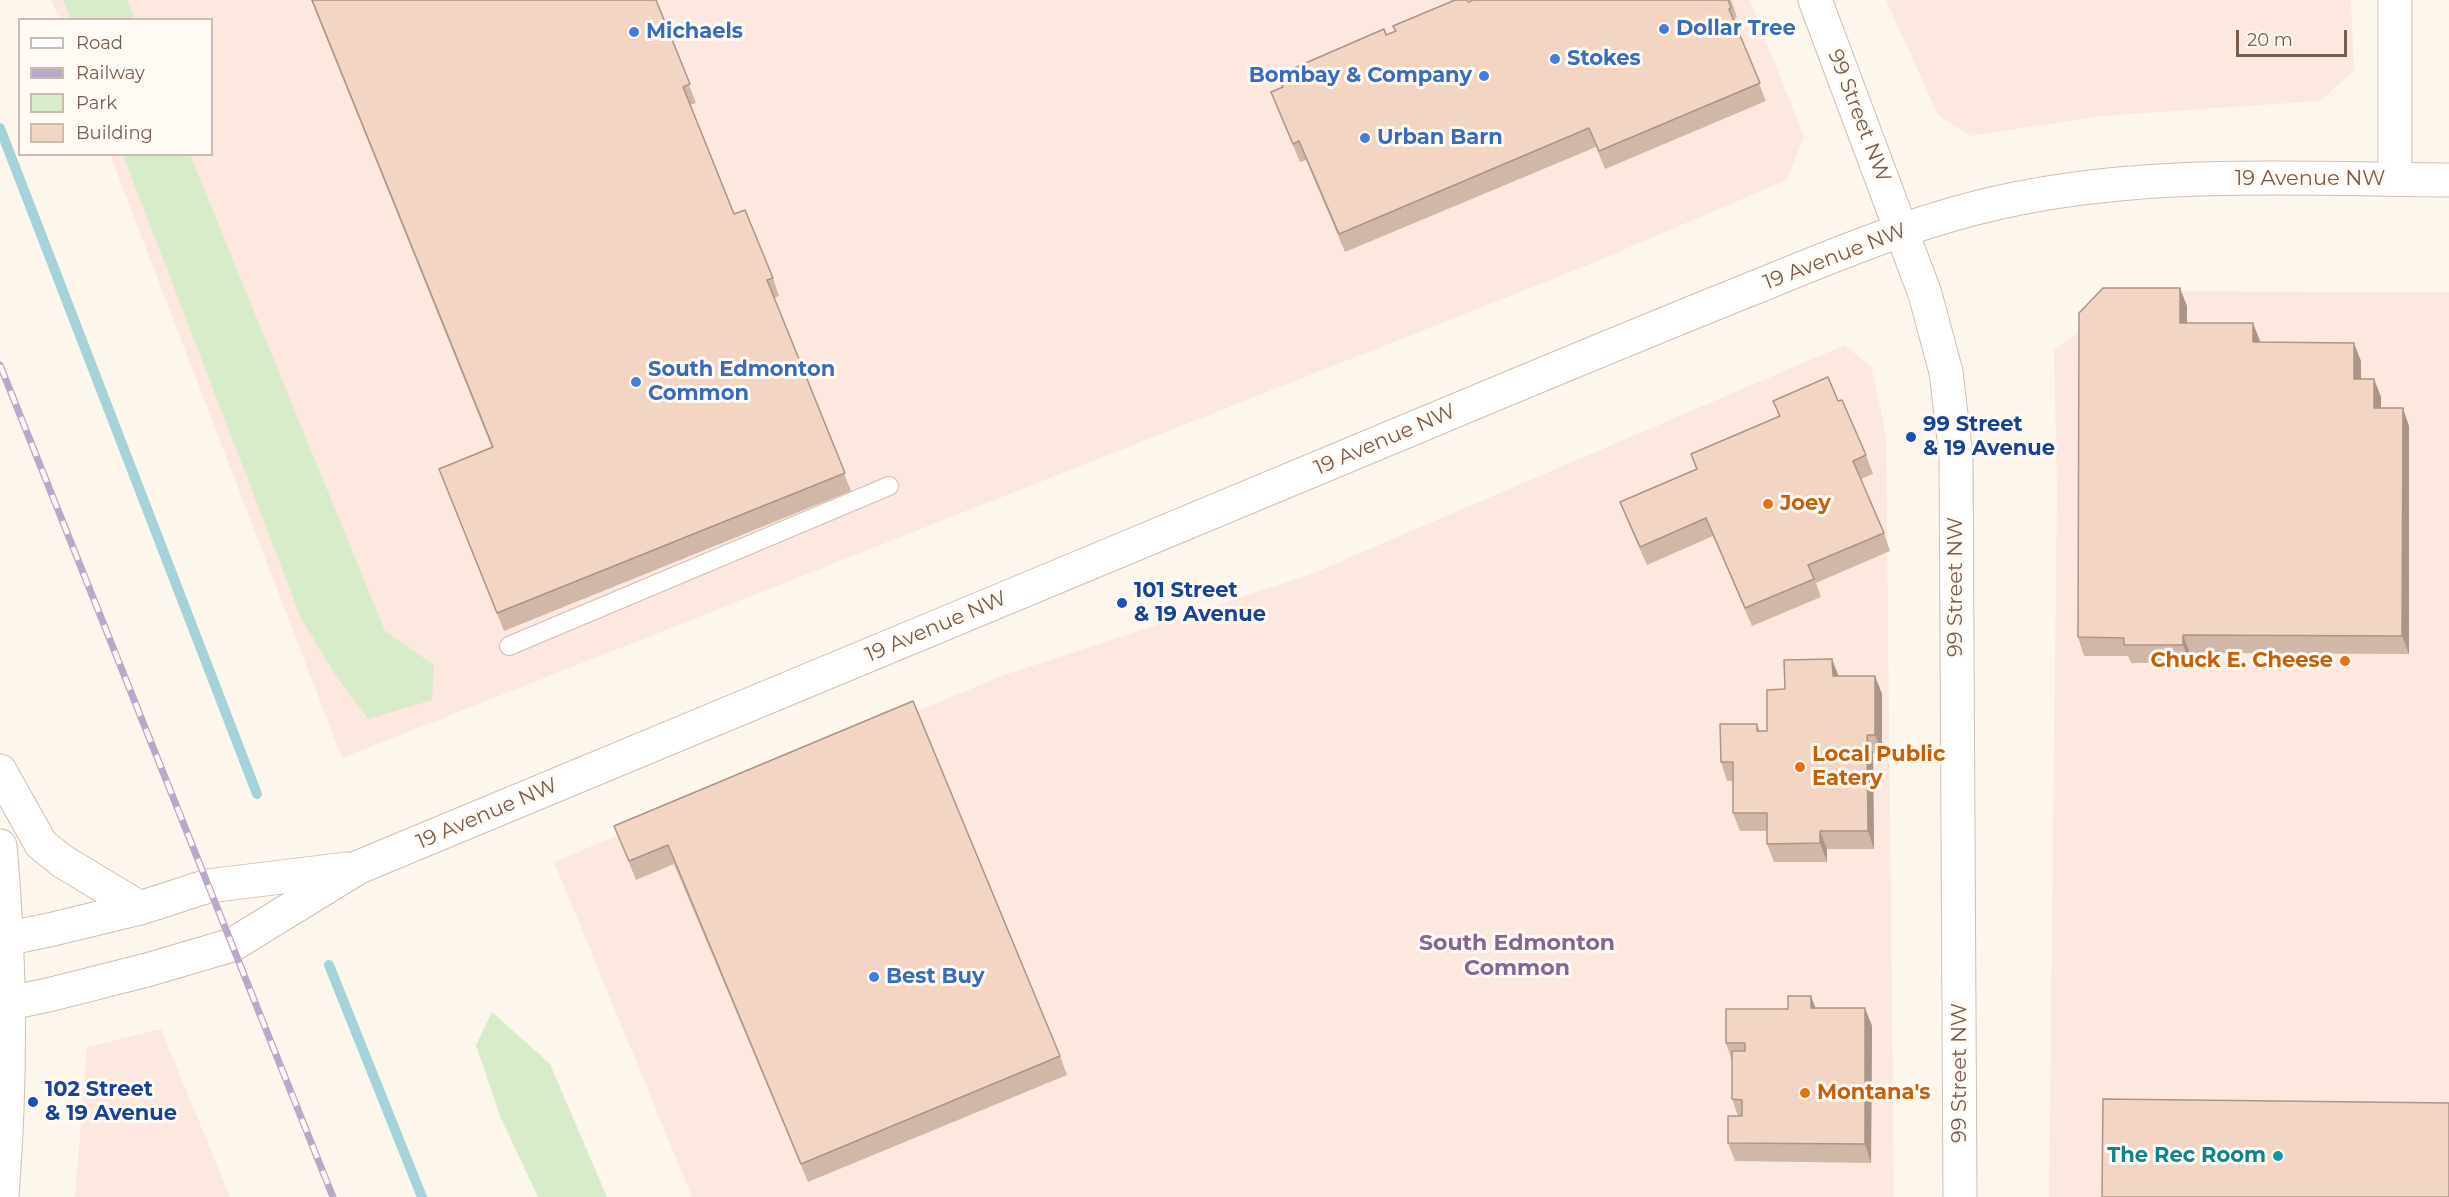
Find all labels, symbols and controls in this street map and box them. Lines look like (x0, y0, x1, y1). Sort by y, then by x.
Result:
place label: Dollar Tree (1676, 16, 1796, 42)
legend (18, 18, 213, 156)
scale bar (2239, 18, 2350, 56)
place label: Michaels (646, 19, 743, 45)
marker: Dollar Tree (1657, 22, 1671, 36)
marker: Michaels (627, 25, 641, 39)
text: 20 m (2247, 29, 2293, 51)
text: Road (76, 32, 123, 54)
place label: Stokes (1567, 46, 1641, 72)
street label: 99 Street NW (1822, 46, 1896, 186)
marker: Stokes (1548, 52, 1562, 66)
text: Railway (76, 62, 145, 84)
place label: Bombay & Company (1249, 63, 1472, 89)
marker: Bombay & Company (1477, 69, 1491, 83)
text: Park (76, 92, 117, 114)
text: Building (76, 122, 153, 144)
place label: Urban Barn (1377, 125, 1503, 151)
marker: Urban Barn (1358, 131, 1372, 145)
street label: 19 Avenue NW (2235, 166, 2385, 192)
street label: 19 Avenue NW (1760, 218, 1910, 296)
place label: South Edmonton Common (648, 357, 835, 407)
marker: South Edmonton Common (629, 375, 643, 389)
street label: 19 Avenue NW (1311, 399, 1459, 481)
place label: 99 Street & 19 Avenue (1923, 412, 2055, 462)
marker: 99 Street & 19 Avenue (1904, 430, 1918, 444)
place label: Joey (1780, 491, 1831, 517)
marker: Joey (1761, 497, 1775, 511)
street label: 99 Street NW (1943, 517, 1969, 657)
place label: 101 Street & 19 Avenue (1134, 578, 1266, 628)
street label: 19 Avenue NW (862, 586, 1010, 668)
marker: 101 Street & 19 Avenue (1115, 596, 1129, 610)
place label: Chuck E. Cheese (2150, 648, 2333, 674)
marker: Chuck E. Cheese (2338, 654, 2352, 668)
place label: Local Public Eatery (1812, 742, 1945, 792)
marker: Local Public Eatery (1793, 760, 1807, 774)
street label: 19 Avenue NW (413, 773, 561, 855)
district label: South Edmonton Common (1419, 931, 1615, 982)
place label: Best Buy (886, 964, 985, 990)
marker: Best Buy (867, 970, 881, 984)
street label: 99 Street NW (1947, 1003, 1973, 1143)
place label: 102 Street & 19 Avenue (45, 1077, 177, 1127)
place label: Montana's (1817, 1080, 1930, 1106)
marker: Montana's (1798, 1086, 1812, 1100)
marker: 102 Street & 19 Avenue (26, 1095, 40, 1109)
place label: The Rec Room (2107, 1143, 2266, 1169)
marker: The Rec Room (2271, 1149, 2285, 1163)

